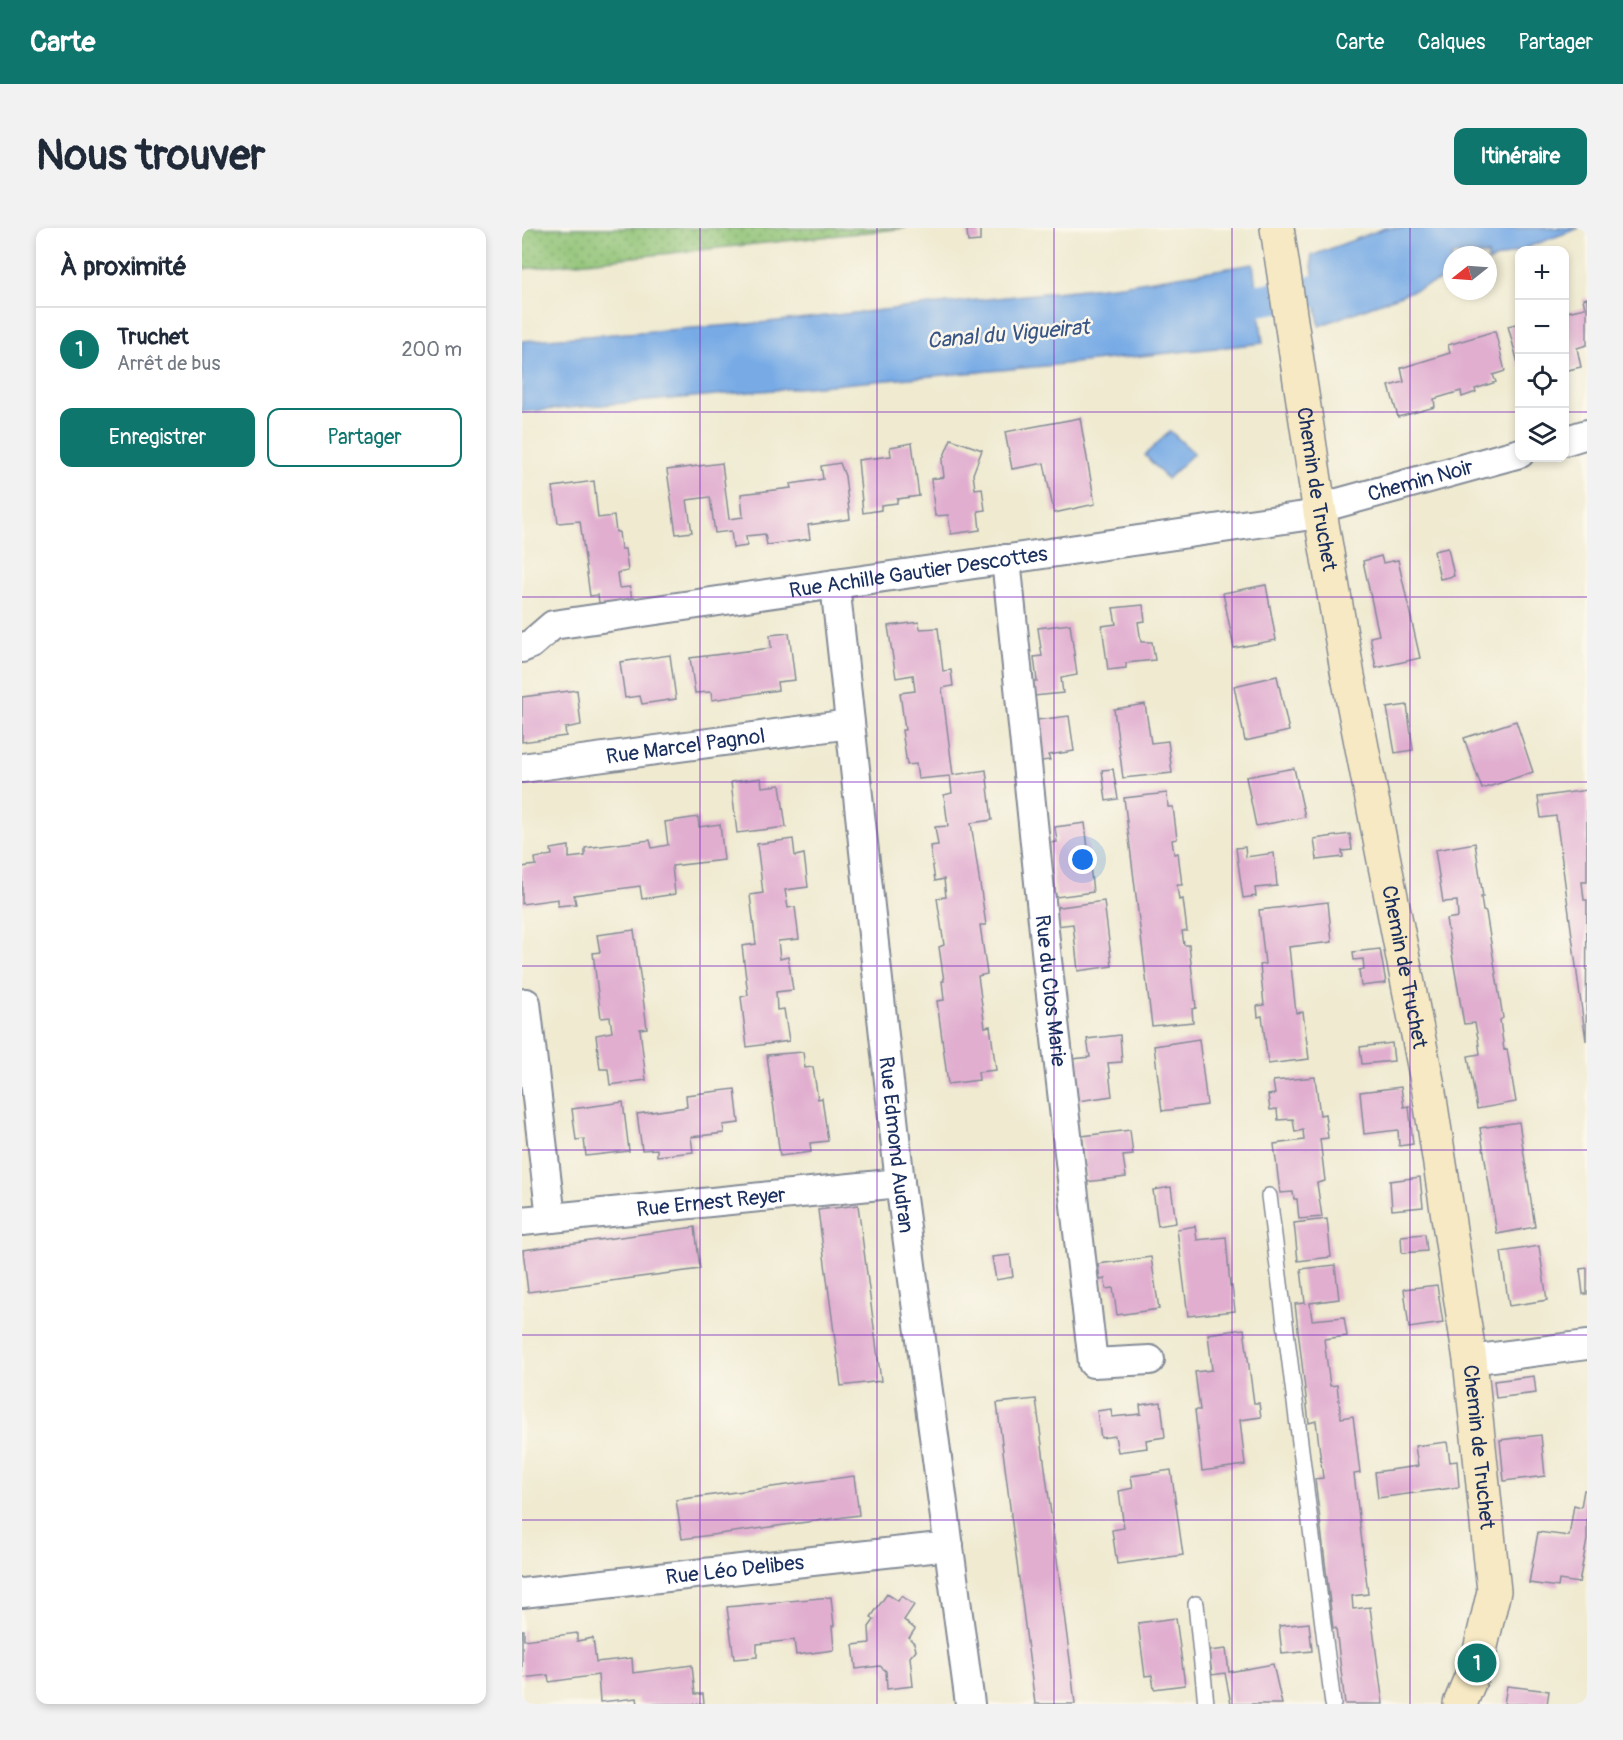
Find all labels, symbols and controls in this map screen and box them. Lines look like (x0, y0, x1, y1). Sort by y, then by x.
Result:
text: Carte (30, 25, 95, 60)
text: Carte (1335, 29, 1384, 56)
text: Calques (1417, 29, 1485, 56)
text: Partager (1518, 29, 1593, 56)
button: Itinéraire (1454, 128, 1587, 185)
text: Nous trouver (36, 130, 265, 182)
north arrow (1443, 246, 1497, 300)
map controls (1515, 246, 1569, 462)
button: + (1515, 246, 1569, 300)
text: À proximité (60, 251, 187, 283)
button: − (1515, 300, 1569, 354)
water label: Canal du Vigueirat (926, 313, 1092, 355)
text: Truchet (117, 323, 189, 351)
text: 1 (76, 337, 83, 362)
text: 200 m (401, 337, 462, 362)
text: Arrêt de bus (117, 351, 220, 376)
button: locate (1515, 354, 1569, 408)
street label: Chemin de Truchet (1291, 405, 1343, 573)
button: Enregistrer (60, 408, 255, 467)
button: Partager (267, 408, 462, 467)
button: layers (1515, 408, 1569, 462)
street label: Chemin Noir (1365, 453, 1477, 508)
street label: Rue Achille Gautier Descottes (787, 540, 1050, 604)
street label: Rue Marcel Pagnol (604, 722, 767, 770)
your location (1068, 845, 1097, 874)
street label: Chemin de Truchet (1376, 883, 1434, 1051)
street label: Rue du Clos Marie (1029, 913, 1073, 1069)
street label: Rue Edmond Audran (873, 1055, 920, 1235)
street label: Rue Ernest Reyer (635, 1181, 787, 1223)
street label: Chemin de Truchet (1457, 1363, 1501, 1531)
street label: Rue Léo Delibes (664, 1549, 806, 1591)
pin: 1 (1458, 1640, 1496, 1686)

